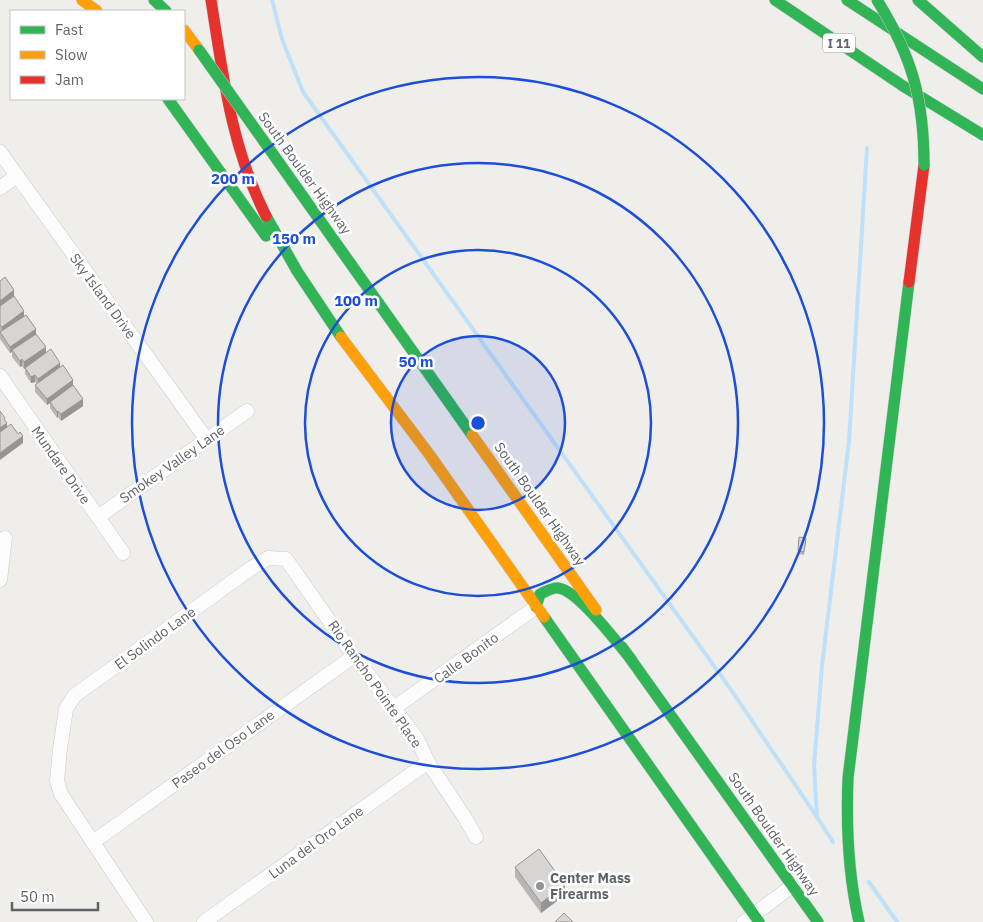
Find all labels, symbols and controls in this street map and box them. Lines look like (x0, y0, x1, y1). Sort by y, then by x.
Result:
legend (10, 10, 185, 100)
text: Fast (55, 20, 83, 39)
road number: I 11 (823, 34, 855, 52)
text: Slow (55, 45, 88, 64)
text: Jam (55, 70, 84, 89)
street label: South Boulder Highway (255, 108, 355, 238)
text: 200 m (211, 169, 255, 188)
text: 150 m (272, 229, 316, 248)
street label: Sky Island Drive (66, 250, 140, 343)
text: 100 m (334, 291, 378, 310)
text: 50 m (399, 352, 433, 371)
centre of rings (469, 414, 487, 432)
street label: Smokey Valley Lane (116, 421, 228, 507)
street label: Mundare Drive (27, 422, 95, 508)
street label: South Boulder Highway (491, 439, 589, 569)
street label: El Solindo Lane (111, 602, 199, 673)
street label: Rio Rancho Pointe Place (324, 617, 426, 752)
street label: Calle Bonito (430, 628, 502, 688)
street label: Paseo del Oso Lane (168, 706, 278, 792)
street label: South Boulder Highway (725, 769, 823, 899)
street label: Luna del Oro Lane (265, 801, 367, 882)
place label: Center Mass Firearms (550, 869, 631, 903)
scale bar (12, 880, 99, 912)
marker: Center Mass Firearms (534, 880, 546, 892)
text: 50 m (20, 887, 55, 906)

